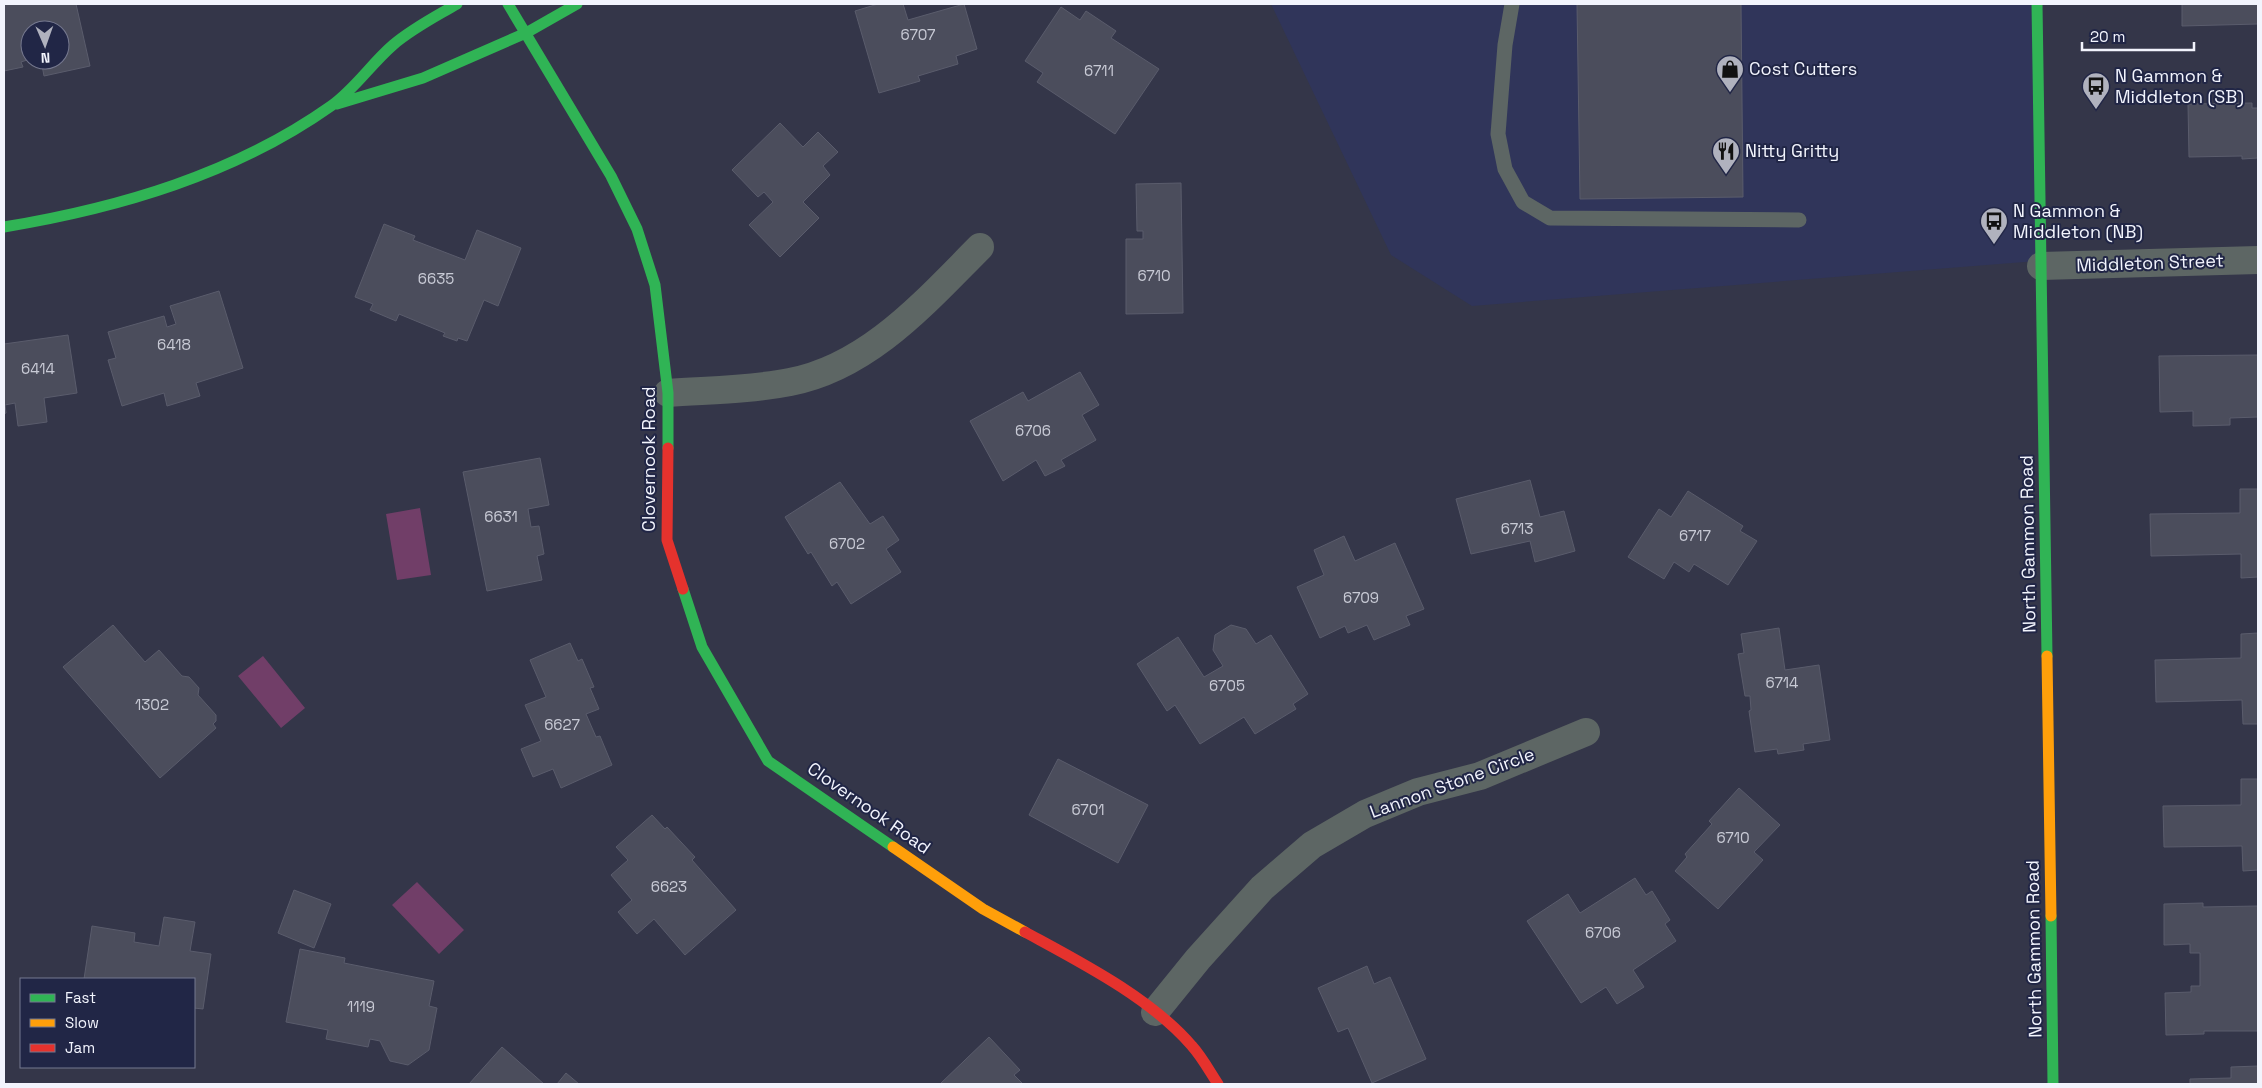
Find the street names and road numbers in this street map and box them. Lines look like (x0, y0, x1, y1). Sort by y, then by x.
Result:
street label: Middleton Street (2076, 248, 2224, 277)
street label: Clovernook Road (637, 386, 660, 532)
street label: North Gammon Road (2014, 455, 2041, 633)
street label: Lannon Stone Circle (1366, 742, 1537, 823)
street label: Clovernook Road (803, 757, 935, 859)
street label: North Gammon Road (2020, 860, 2047, 1038)

